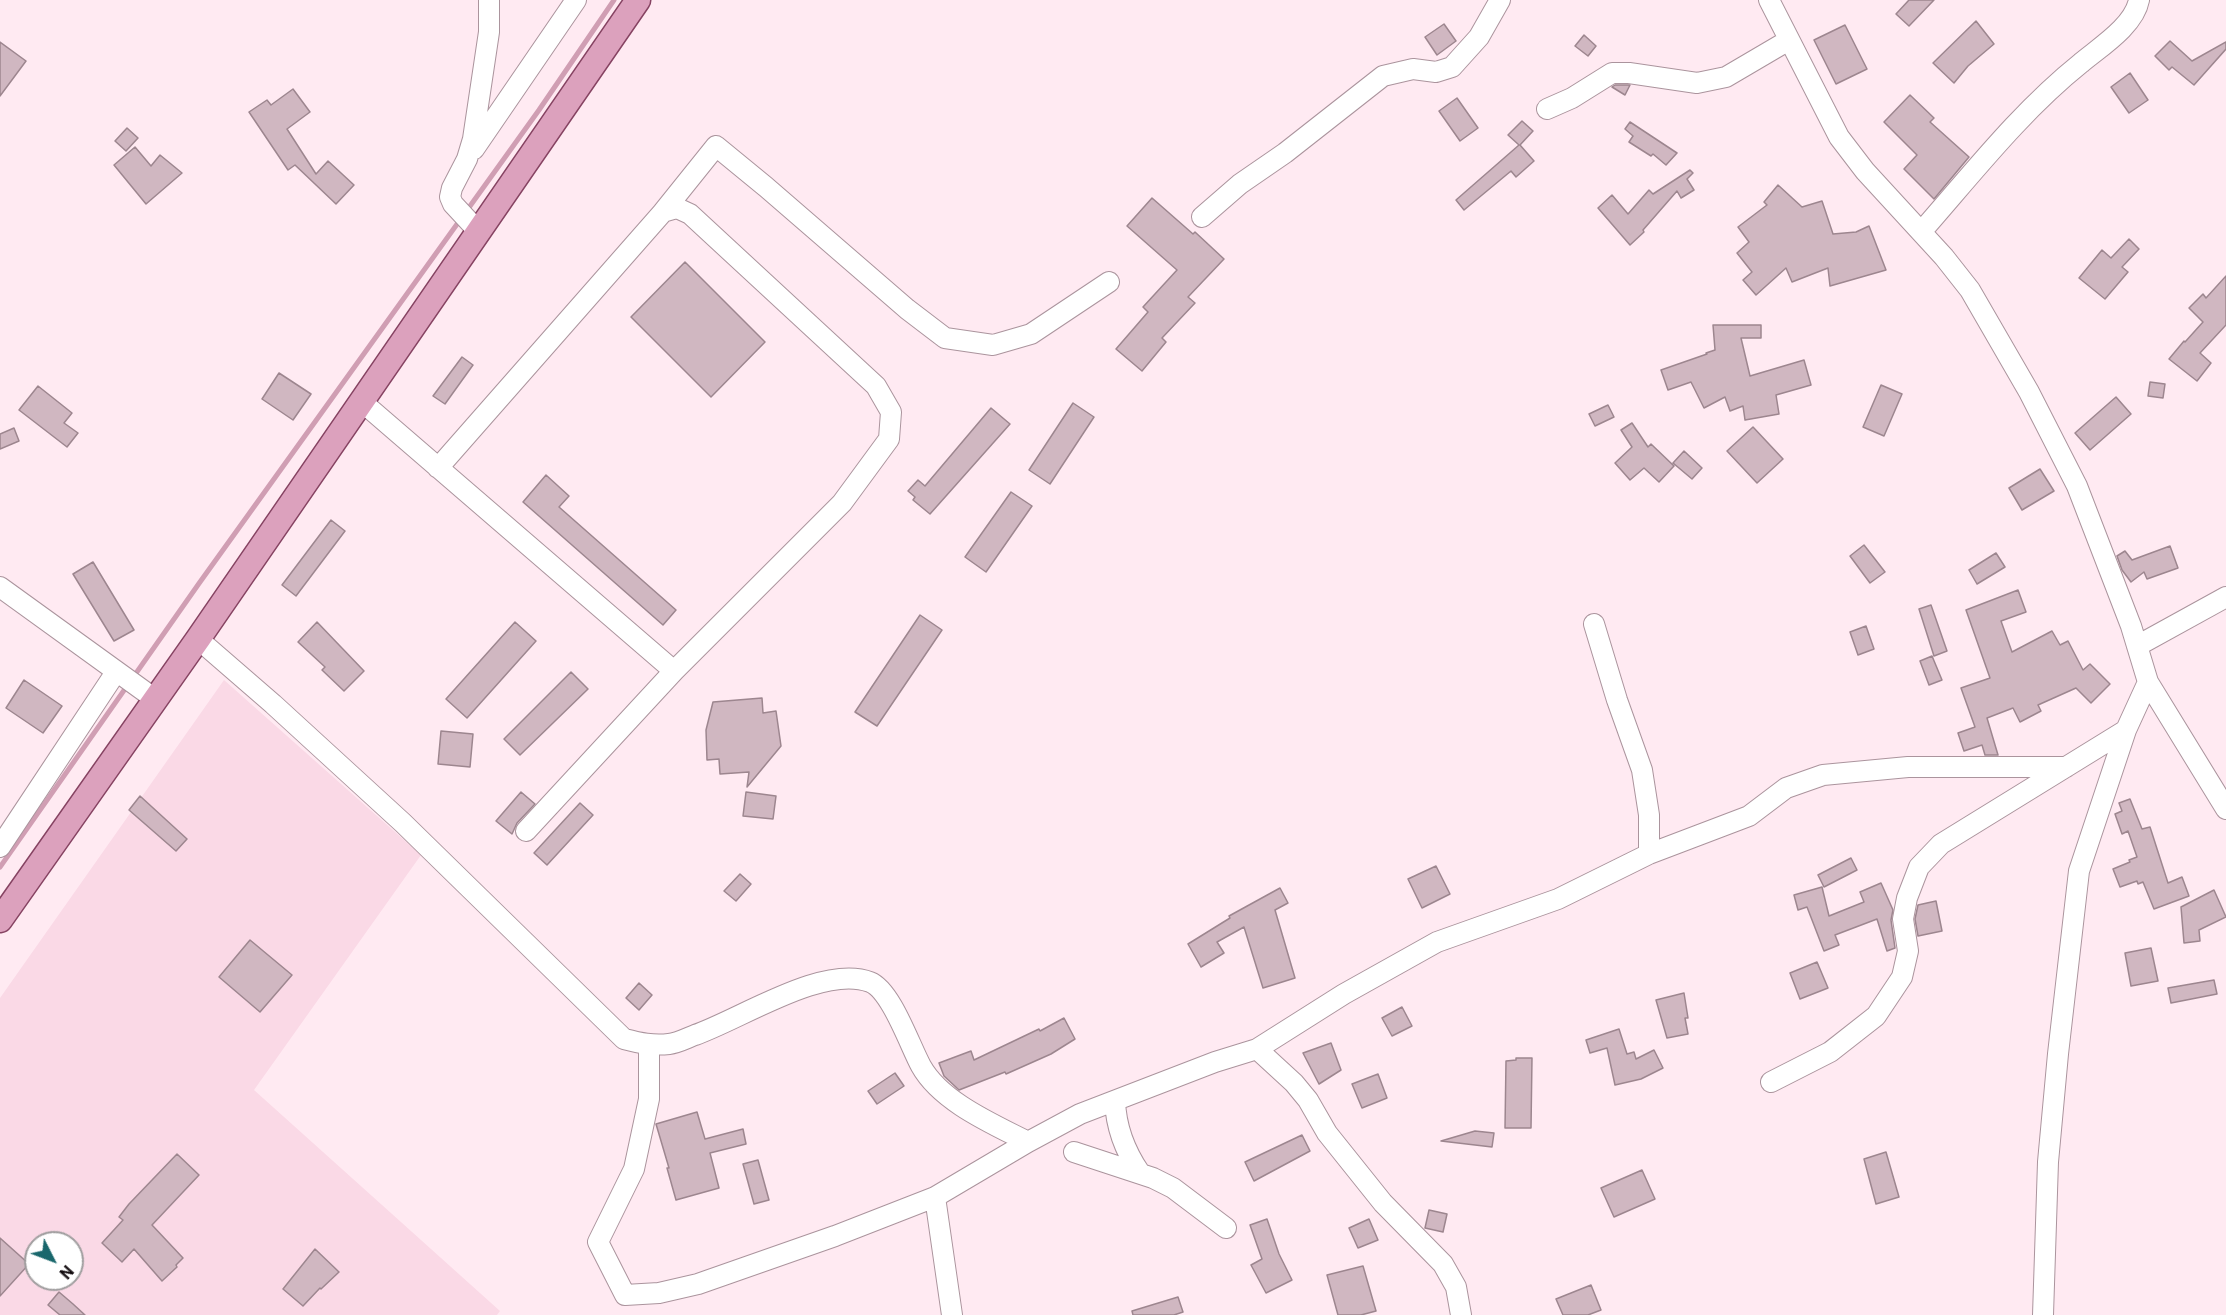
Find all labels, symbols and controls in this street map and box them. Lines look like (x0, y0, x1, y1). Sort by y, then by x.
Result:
north arrow (24, 1231, 84, 1291)
text: N (55, 1261, 77, 1283)

